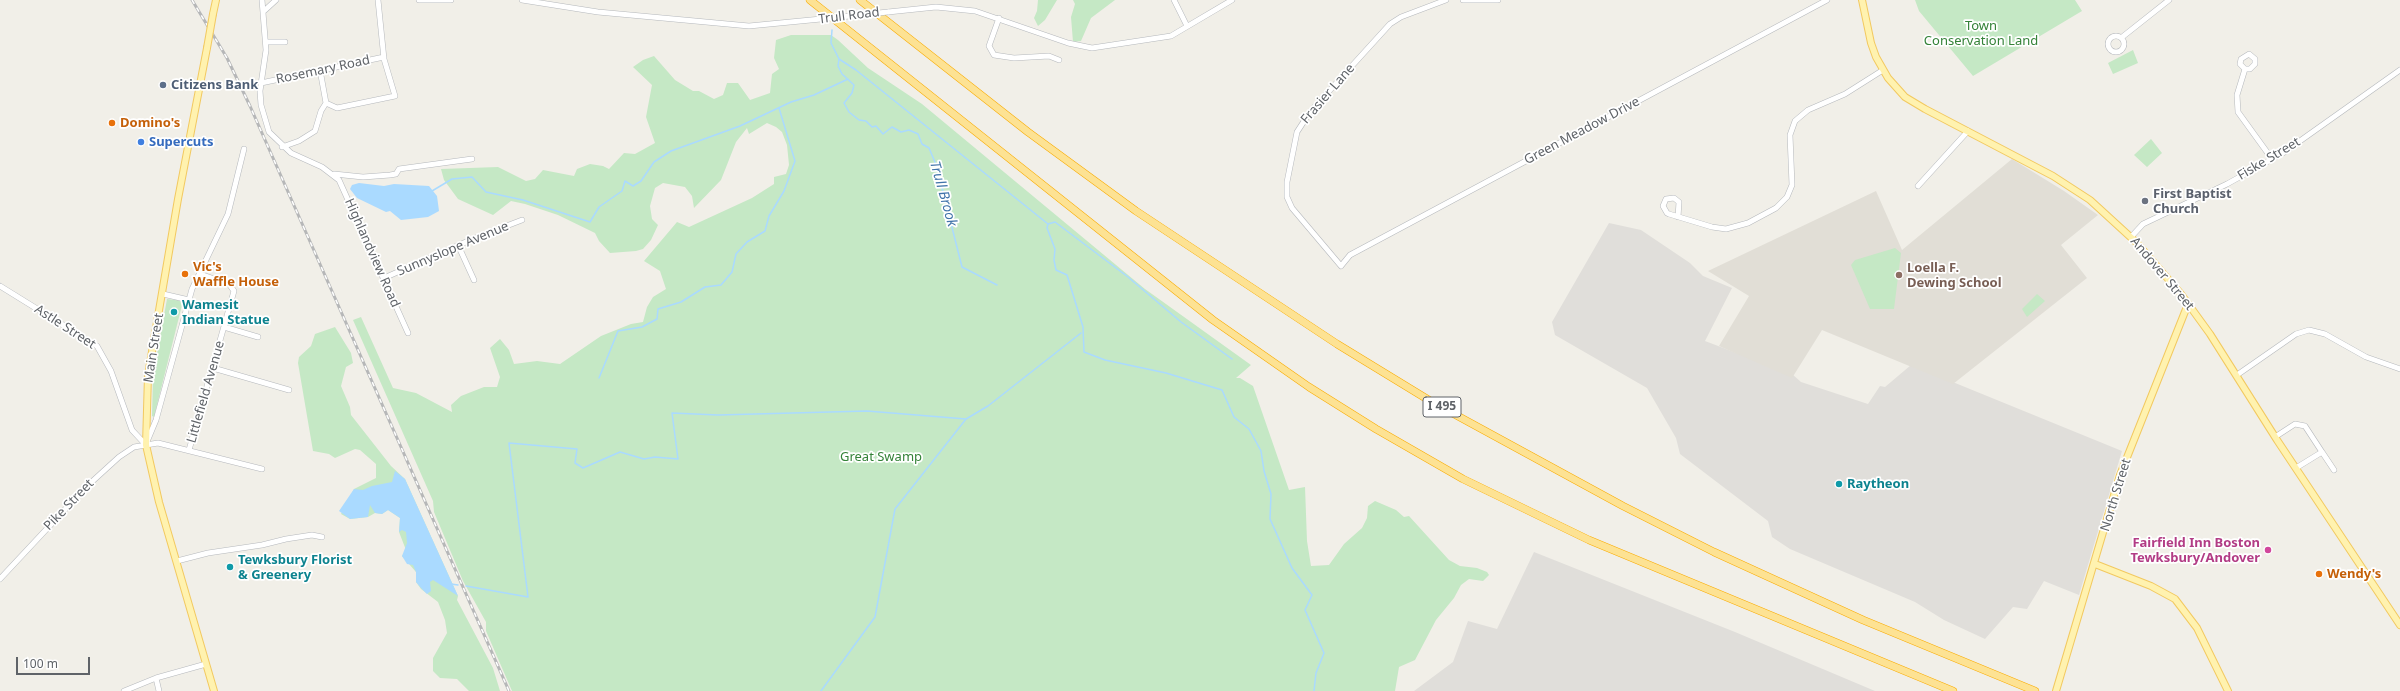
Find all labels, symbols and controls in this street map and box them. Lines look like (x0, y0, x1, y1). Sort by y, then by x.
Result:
street label: Trull Road (818, 5, 880, 27)
park label: Town Conservation Land (1924, 18, 2038, 49)
street label: Rosemary Road (275, 52, 371, 88)
street label: Frasier Lane (1298, 61, 1358, 127)
place label: Citizens Bank (171, 77, 258, 93)
marker: Citizens Bank (158, 80, 168, 90)
street label: Green Meadow Drive (1522, 94, 1642, 168)
place label: Domino's (120, 115, 180, 131)
marker: Domino's (107, 118, 117, 128)
place label: Supercuts (149, 134, 213, 150)
street label: Fiske Street (2235, 134, 2303, 184)
marker: Supercuts (136, 137, 146, 147)
water label: Trull Brook (926, 159, 960, 229)
place label: First Baptist Church (2153, 186, 2232, 217)
street label: Highlandview Road (341, 196, 403, 310)
marker: First Baptist Church (2140, 196, 2150, 206)
street label: Sunnyslope Avenue (395, 218, 511, 280)
street label: Andover Street (2127, 234, 2197, 314)
place label: Vic's Waffle House (193, 259, 279, 290)
place label: Loella F. Dewing School (1907, 260, 2002, 291)
marker: Vic's Waffle House (180, 269, 190, 279)
marker: Loella F. Dewing School (1894, 270, 1904, 280)
place label: Wamesit Indian Statue (182, 297, 270, 328)
street label: Astle Street (32, 302, 98, 352)
marker: Wamesit Indian Statue (169, 307, 179, 317)
street label: Main Street (141, 312, 167, 384)
street label: Littlefield Avenue (184, 339, 228, 445)
road number: I 495 (1423, 397, 1461, 417)
park label: Great Swamp (840, 449, 922, 465)
street label: North Street (2098, 457, 2134, 533)
street label: Pike Street (41, 476, 97, 534)
place label: Raytheon (1847, 476, 1909, 492)
marker: Raytheon (1834, 479, 1844, 489)
place label: Fairfield Inn Boston Tewksbury/Andover (2130, 535, 2260, 566)
marker: Fairfield Inn Boston Tewksbury/Andover (2263, 545, 2273, 555)
place label: Tewksbury Florist & Greenery (238, 552, 352, 583)
marker: Tewksbury Florist & Greenery (225, 562, 235, 572)
place label: Wendy's (2327, 566, 2381, 582)
marker: Wendy's (2314, 569, 2324, 579)
scale bar (18, 649, 92, 675)
text: 100 m (23, 655, 58, 672)

